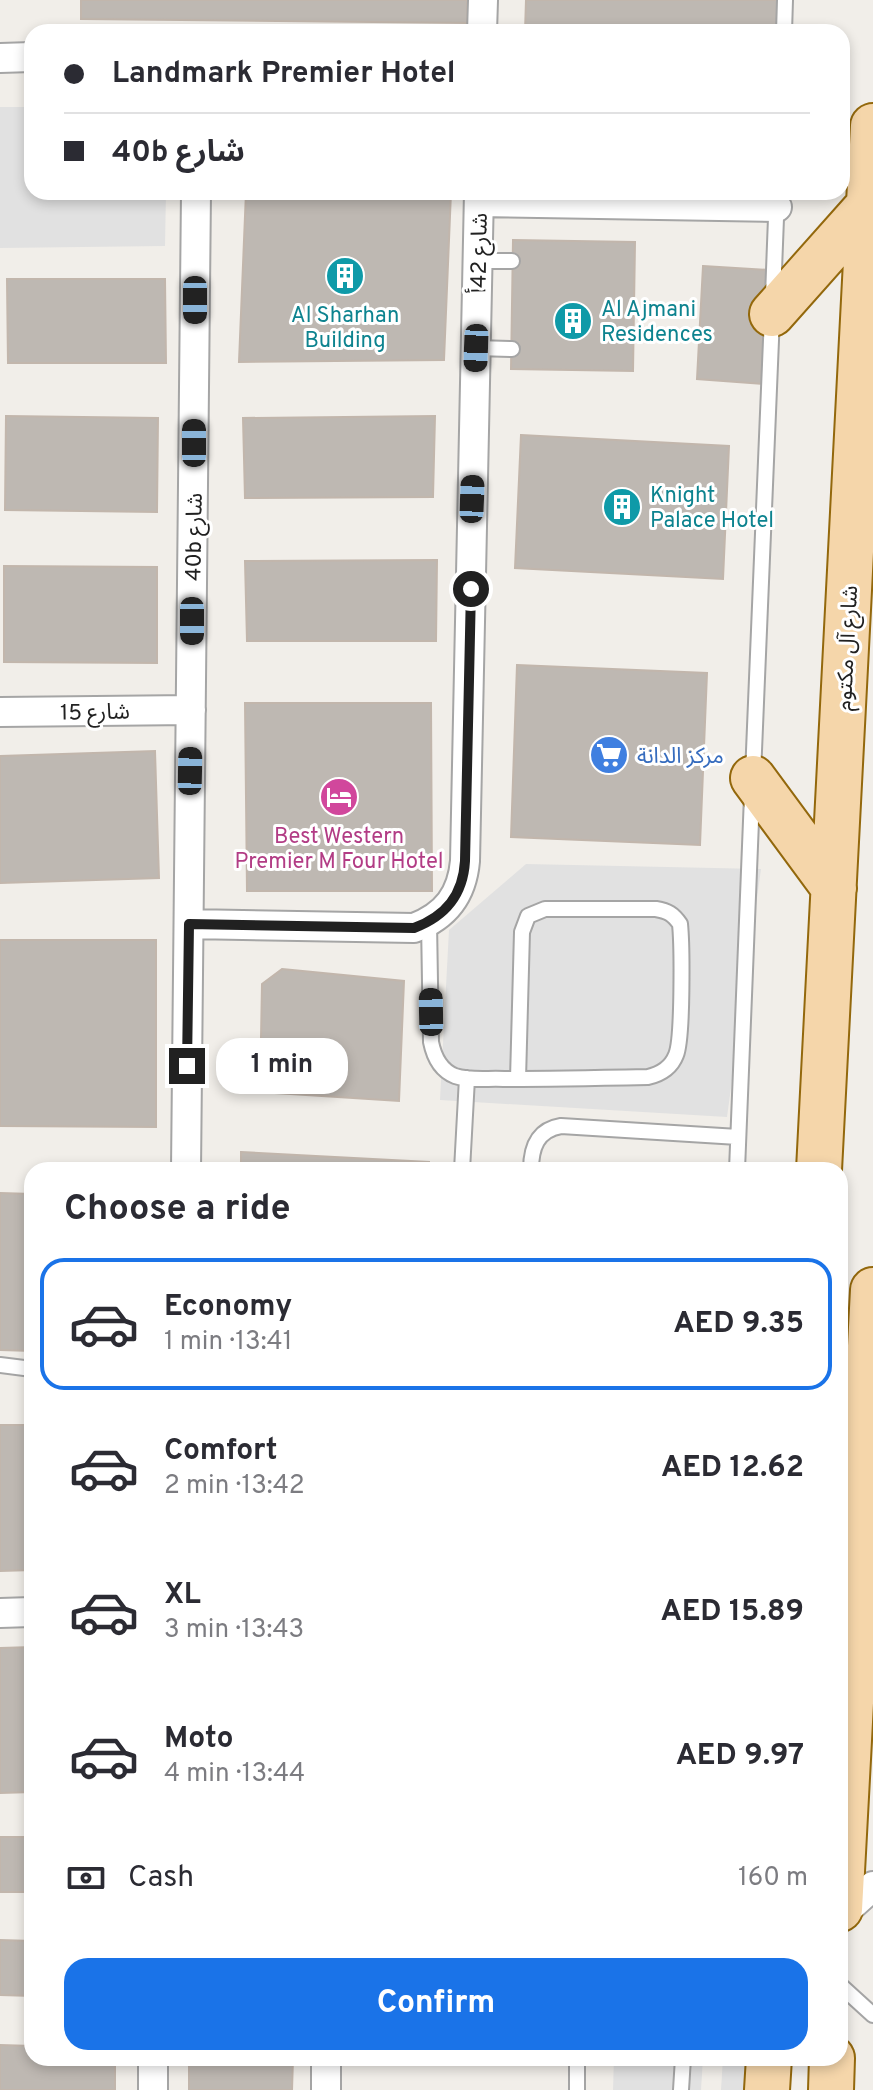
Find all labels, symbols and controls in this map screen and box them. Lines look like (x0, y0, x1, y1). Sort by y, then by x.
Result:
text: Landmark Premier Hotel (112, 56, 456, 93)
text: 40b شارع (112, 135, 245, 172)
street label: شارع 42أ (465, 213, 496, 294)
building icon: Al Sharhan Building (324, 255, 366, 297)
car (183, 276, 207, 324)
place label: Al Ajmani Residences (601, 297, 713, 349)
building icon: Al Ajmani Residences (552, 300, 594, 342)
place label: Al Sharhan Building (291, 303, 399, 355)
car (463, 324, 489, 372)
car (182, 419, 206, 467)
car (459, 475, 485, 523)
place label: Knight Palace Hotel (650, 483, 774, 535)
building icon: Knight Palace Hotel (601, 486, 643, 528)
street label: 40b شارع (181, 493, 211, 581)
route start (453, 571, 489, 607)
street label: شارع آل مكتوم (831, 585, 866, 712)
car (180, 597, 204, 645)
street label: شارع 15 (60, 699, 130, 729)
supermarket icon: مركز الدانة (588, 734, 630, 776)
place label: مركز الدانة (637, 744, 724, 771)
car (178, 747, 202, 795)
hotel icon: Best Western Premier M Four Hotel (318, 776, 360, 818)
place label: Best Western Premier M Four Hotel (234, 824, 444, 876)
car (419, 988, 443, 1036)
callout: 1 min (215, 1038, 347, 1094)
route end (169, 1048, 205, 1084)
text: 1 min (251, 1049, 313, 1082)
text: Choose a ride (64, 1187, 290, 1233)
icon: car (68, 1288, 140, 1360)
text: Economy (164, 1289, 292, 1326)
text: AED 9.35 (673, 1306, 804, 1343)
text: 1 min · 13:41 (164, 1326, 292, 1359)
icon: car (68, 1432, 140, 1504)
text: Comfort (164, 1433, 277, 1470)
text: AED 12.62 (661, 1450, 804, 1487)
text: 2 min · 13:42 (164, 1470, 305, 1503)
icon: car (68, 1576, 140, 1648)
text: XL (164, 1577, 201, 1614)
text: AED 15.89 (660, 1594, 804, 1631)
text: 3 min · 13:43 (164, 1614, 304, 1647)
icon: car (68, 1720, 140, 1792)
text: Moto (164, 1721, 234, 1758)
text: AED 9.97 (676, 1738, 804, 1775)
text: 4 min · 13:44 (164, 1758, 305, 1791)
icon: cash (64, 1856, 108, 1900)
text: Cash (128, 1860, 194, 1897)
text: 160 m (738, 1862, 808, 1895)
button: Confirm (64, 1958, 808, 2050)

